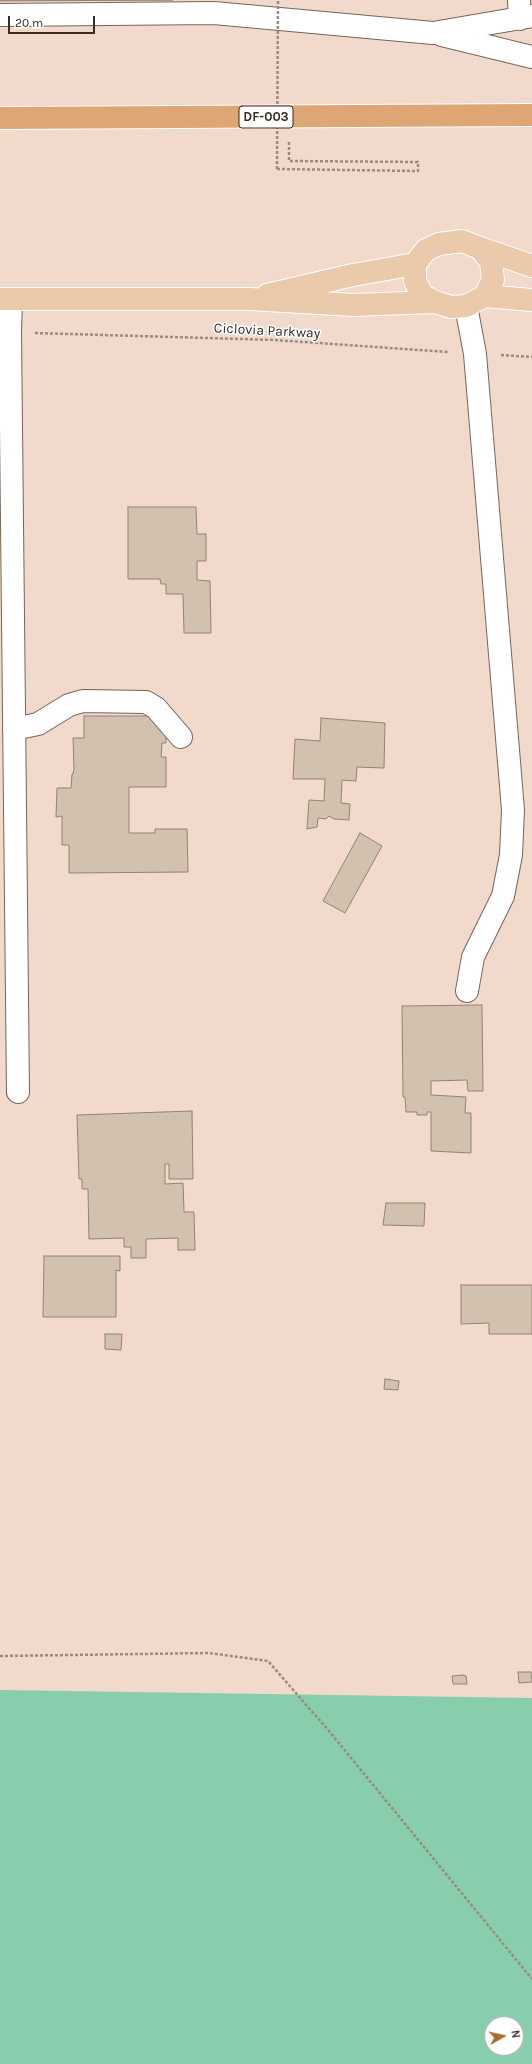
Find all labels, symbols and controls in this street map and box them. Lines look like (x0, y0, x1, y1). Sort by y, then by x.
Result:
scale bar (10, 8, 97, 34)
text: 20 m (15, 16, 43, 30)
road number: DF-003 (239, 106, 293, 128)
street label: Ciclovia Parkway (213, 320, 321, 342)
north arrow (484, 2016, 524, 2056)
text: N (508, 2029, 522, 2039)

